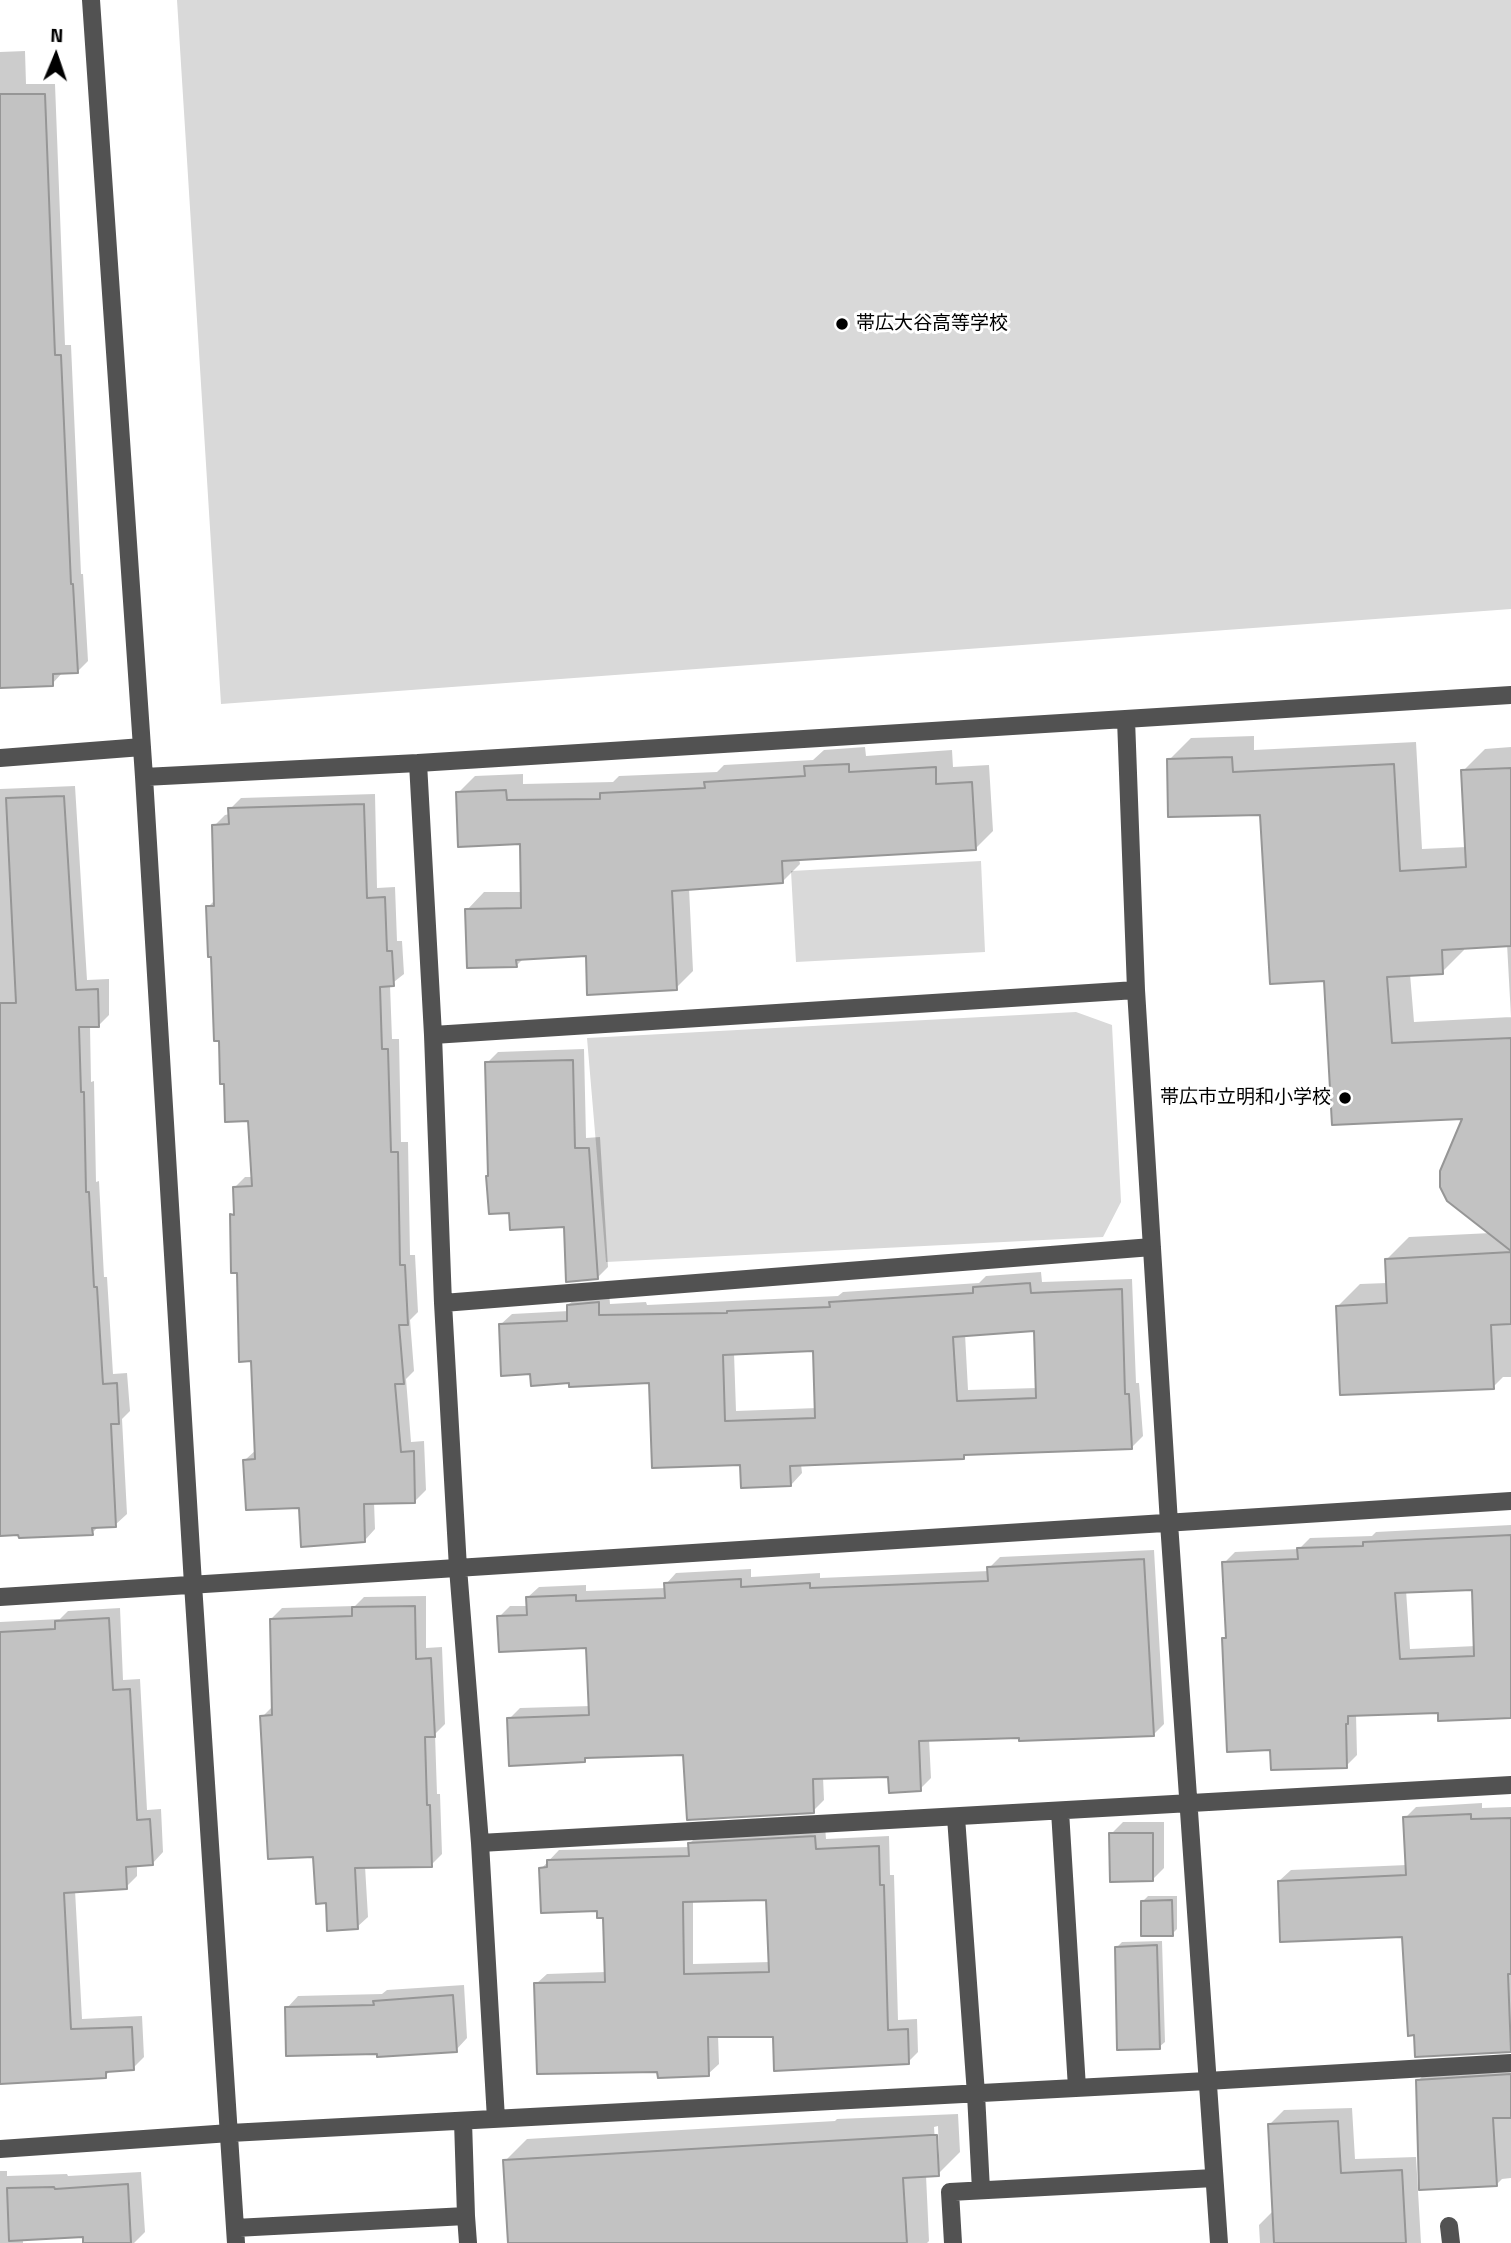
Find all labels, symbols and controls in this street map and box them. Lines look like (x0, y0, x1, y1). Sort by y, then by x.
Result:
text: N (50, 20, 64, 49)
north arrow (21, 21, 91, 91)
place label: 帯広大谷高等学校 (856, 313, 1008, 335)
marker: 帯広大谷高等学校 (834, 316, 850, 332)
place label: 帯広市立明和小学校 (1160, 1087, 1331, 1109)
marker: 帯広市立明和小学校 (1337, 1090, 1353, 1106)

